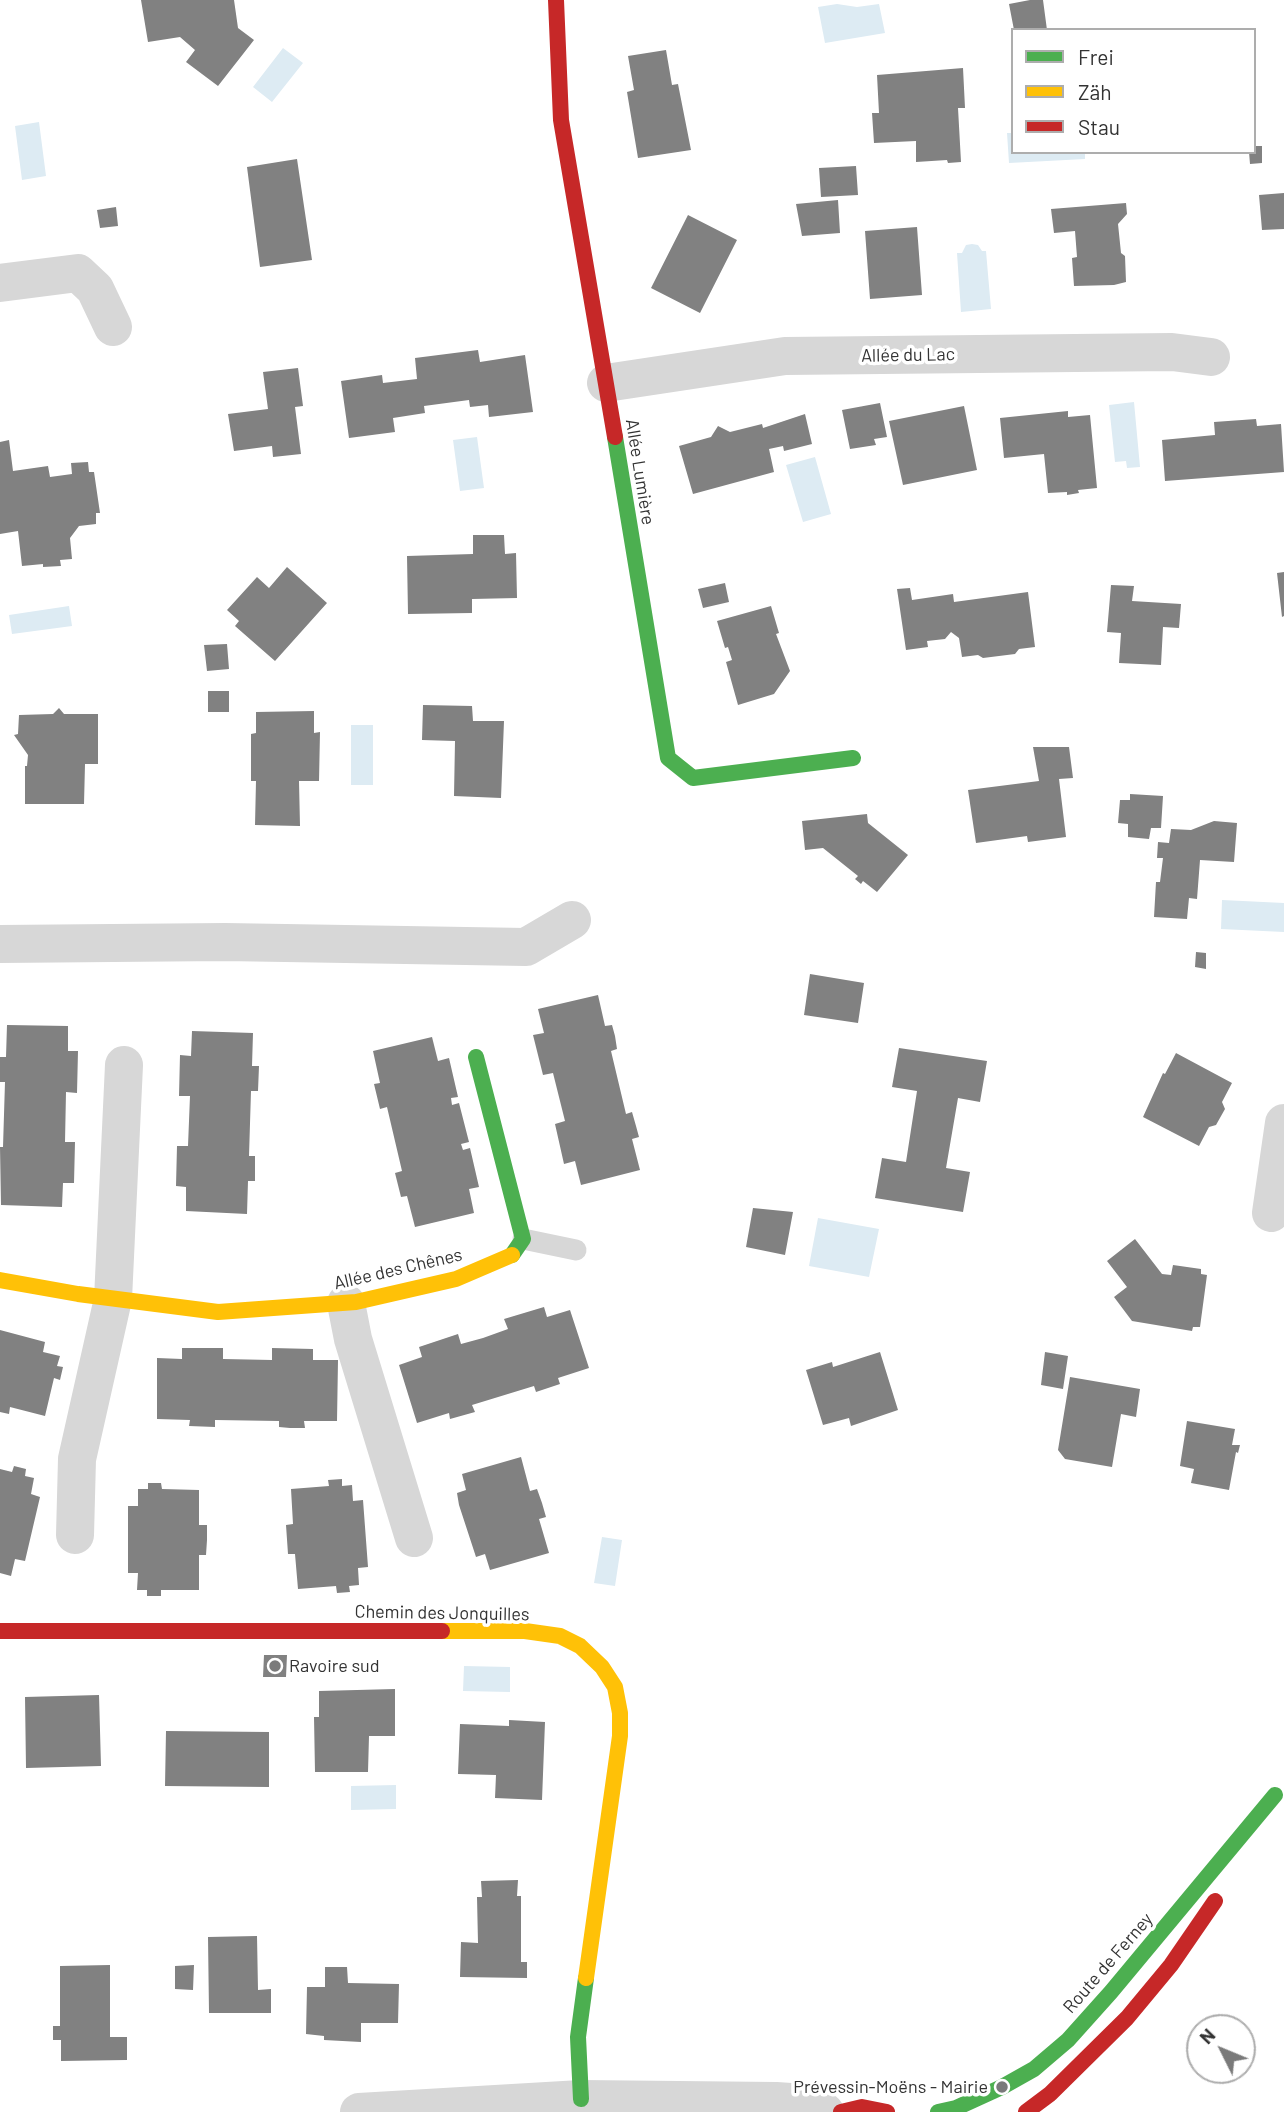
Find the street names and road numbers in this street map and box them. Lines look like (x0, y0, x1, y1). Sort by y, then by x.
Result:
street label: Allée du Lac (861, 343, 955, 367)
street label: Allée Lumière (621, 417, 659, 527)
street label: Allée des Chênes (332, 1244, 464, 1294)
street label: Chemin des Jonquilles (354, 1601, 530, 1625)
street label: Route de Ferney (1059, 1908, 1157, 2018)

